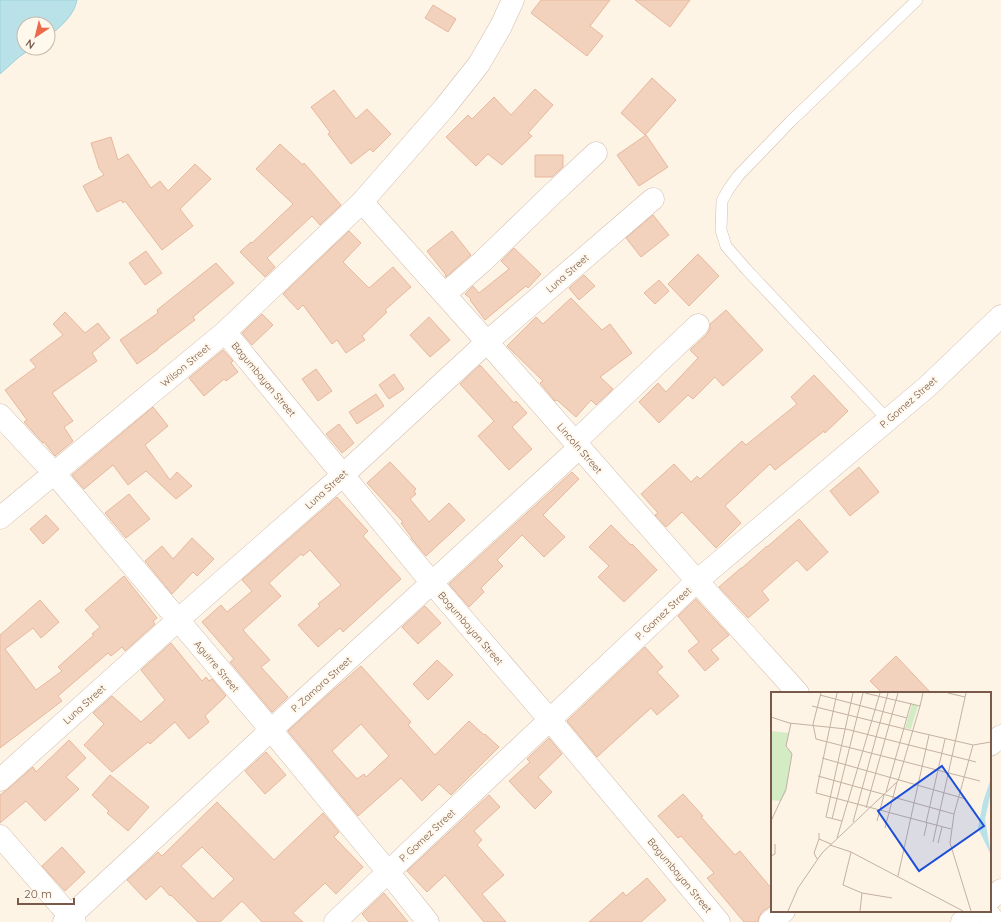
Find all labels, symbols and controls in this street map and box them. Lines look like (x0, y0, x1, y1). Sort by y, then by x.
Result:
north arrow (16, 16, 56, 56)
text: N (23, 36, 38, 52)
street label: Luna Street (543, 251, 592, 296)
street label: Bagumbayan Street (229, 339, 299, 420)
street label: Wilson Street (158, 341, 213, 390)
street label: P. Gomez Street (877, 373, 940, 431)
street label: Lincoln Street (554, 420, 605, 477)
street label: Luna Street (302, 466, 351, 512)
street label: P. Gomez Street (633, 584, 695, 643)
street label: Bagumbayan Street (435, 589, 507, 668)
street label: Aguirre Street (191, 638, 242, 695)
street label: P. Zamora Street (288, 653, 355, 715)
street label: Luna Street (60, 681, 109, 727)
inset map (771, 692, 991, 912)
street label: P. Gomez Street (397, 806, 459, 865)
street label: Bagumbayan Street (645, 835, 715, 916)
scale bar (18, 880, 74, 906)
text: 20 m (24, 886, 52, 901)

